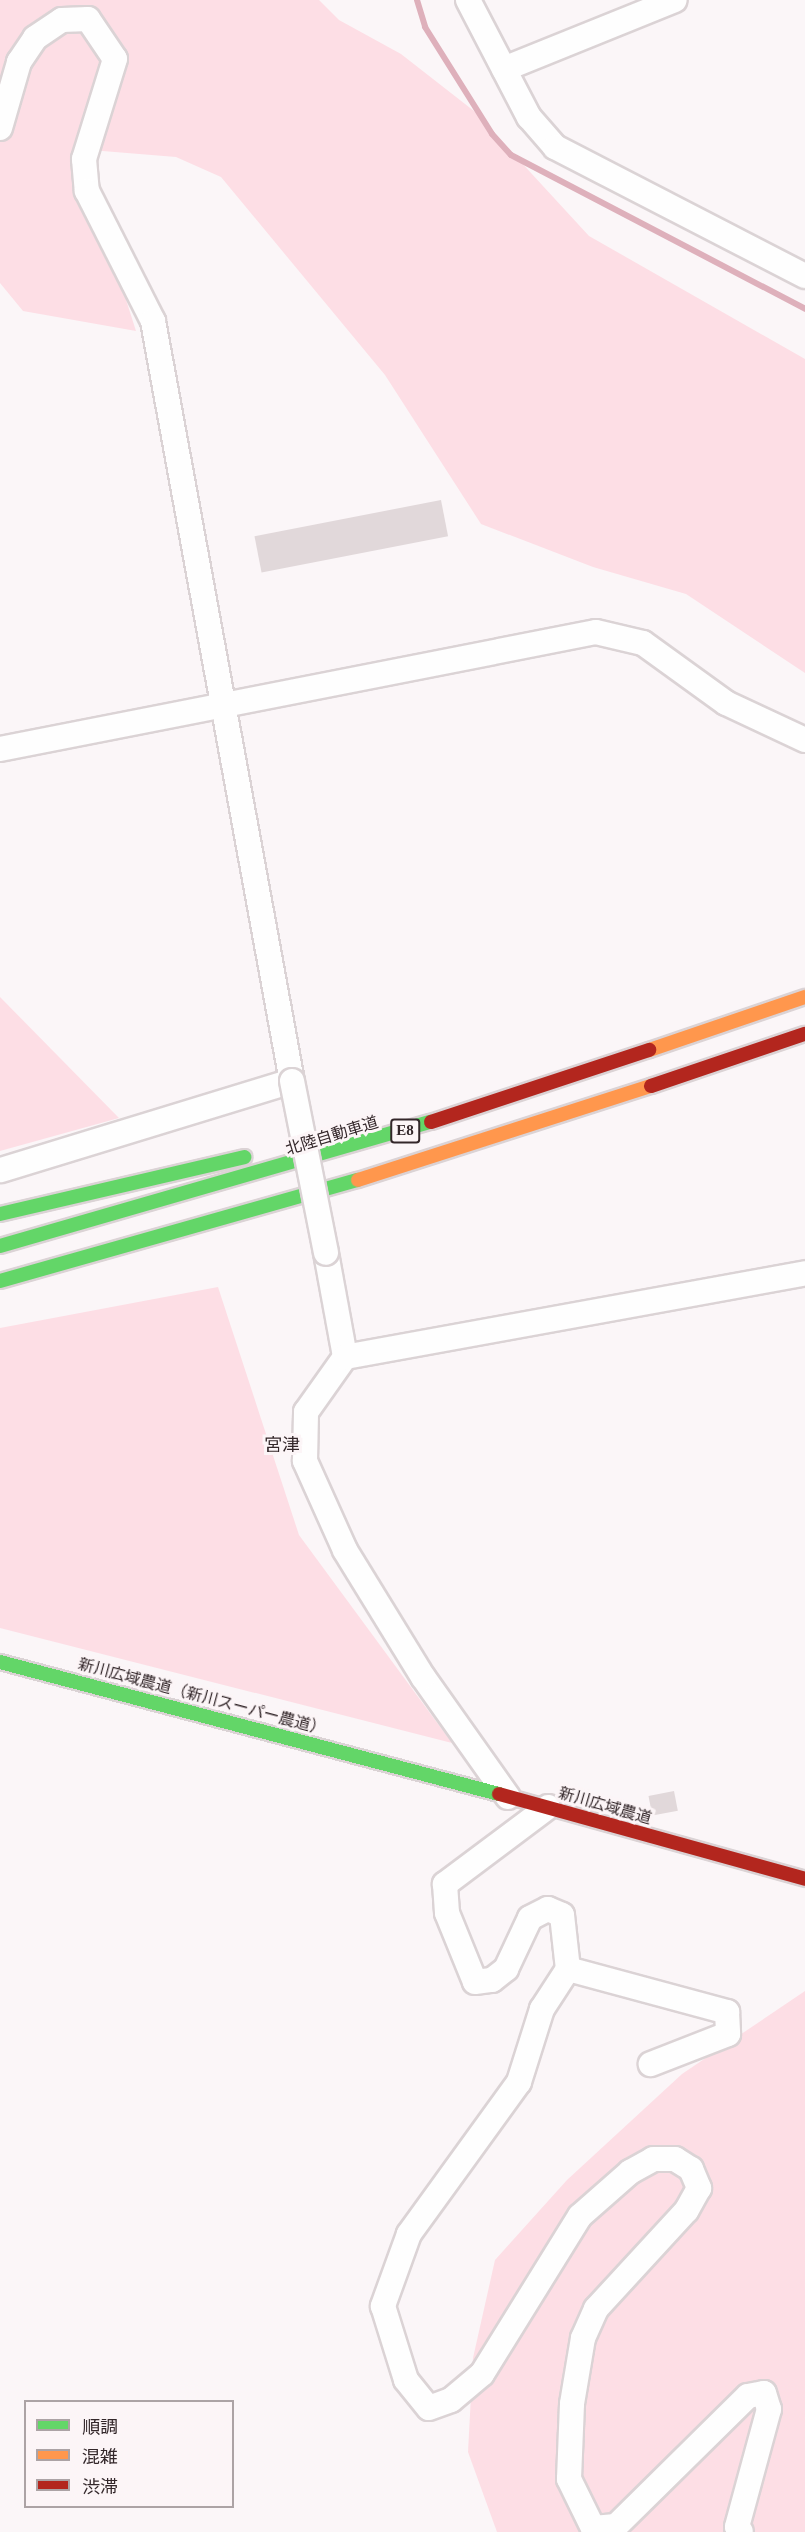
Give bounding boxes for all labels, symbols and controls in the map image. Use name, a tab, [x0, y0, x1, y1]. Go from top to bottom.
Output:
street label: 北陸自動車道	[283, 1113, 381, 1159]
road number: E8	[390, 1119, 420, 1143]
district label: 宮津	[264, 1434, 300, 1456]
street label: 新川広域農道（新川スーパー農道）	[76, 1655, 328, 1739]
street label: 新川広域農道	[556, 1784, 654, 1828]
legend	[24, 2400, 234, 2508]
text: 順調	[82, 2417, 118, 2437]
text: 混雑	[82, 2447, 118, 2467]
text: 渋滞	[82, 2477, 118, 2497]

